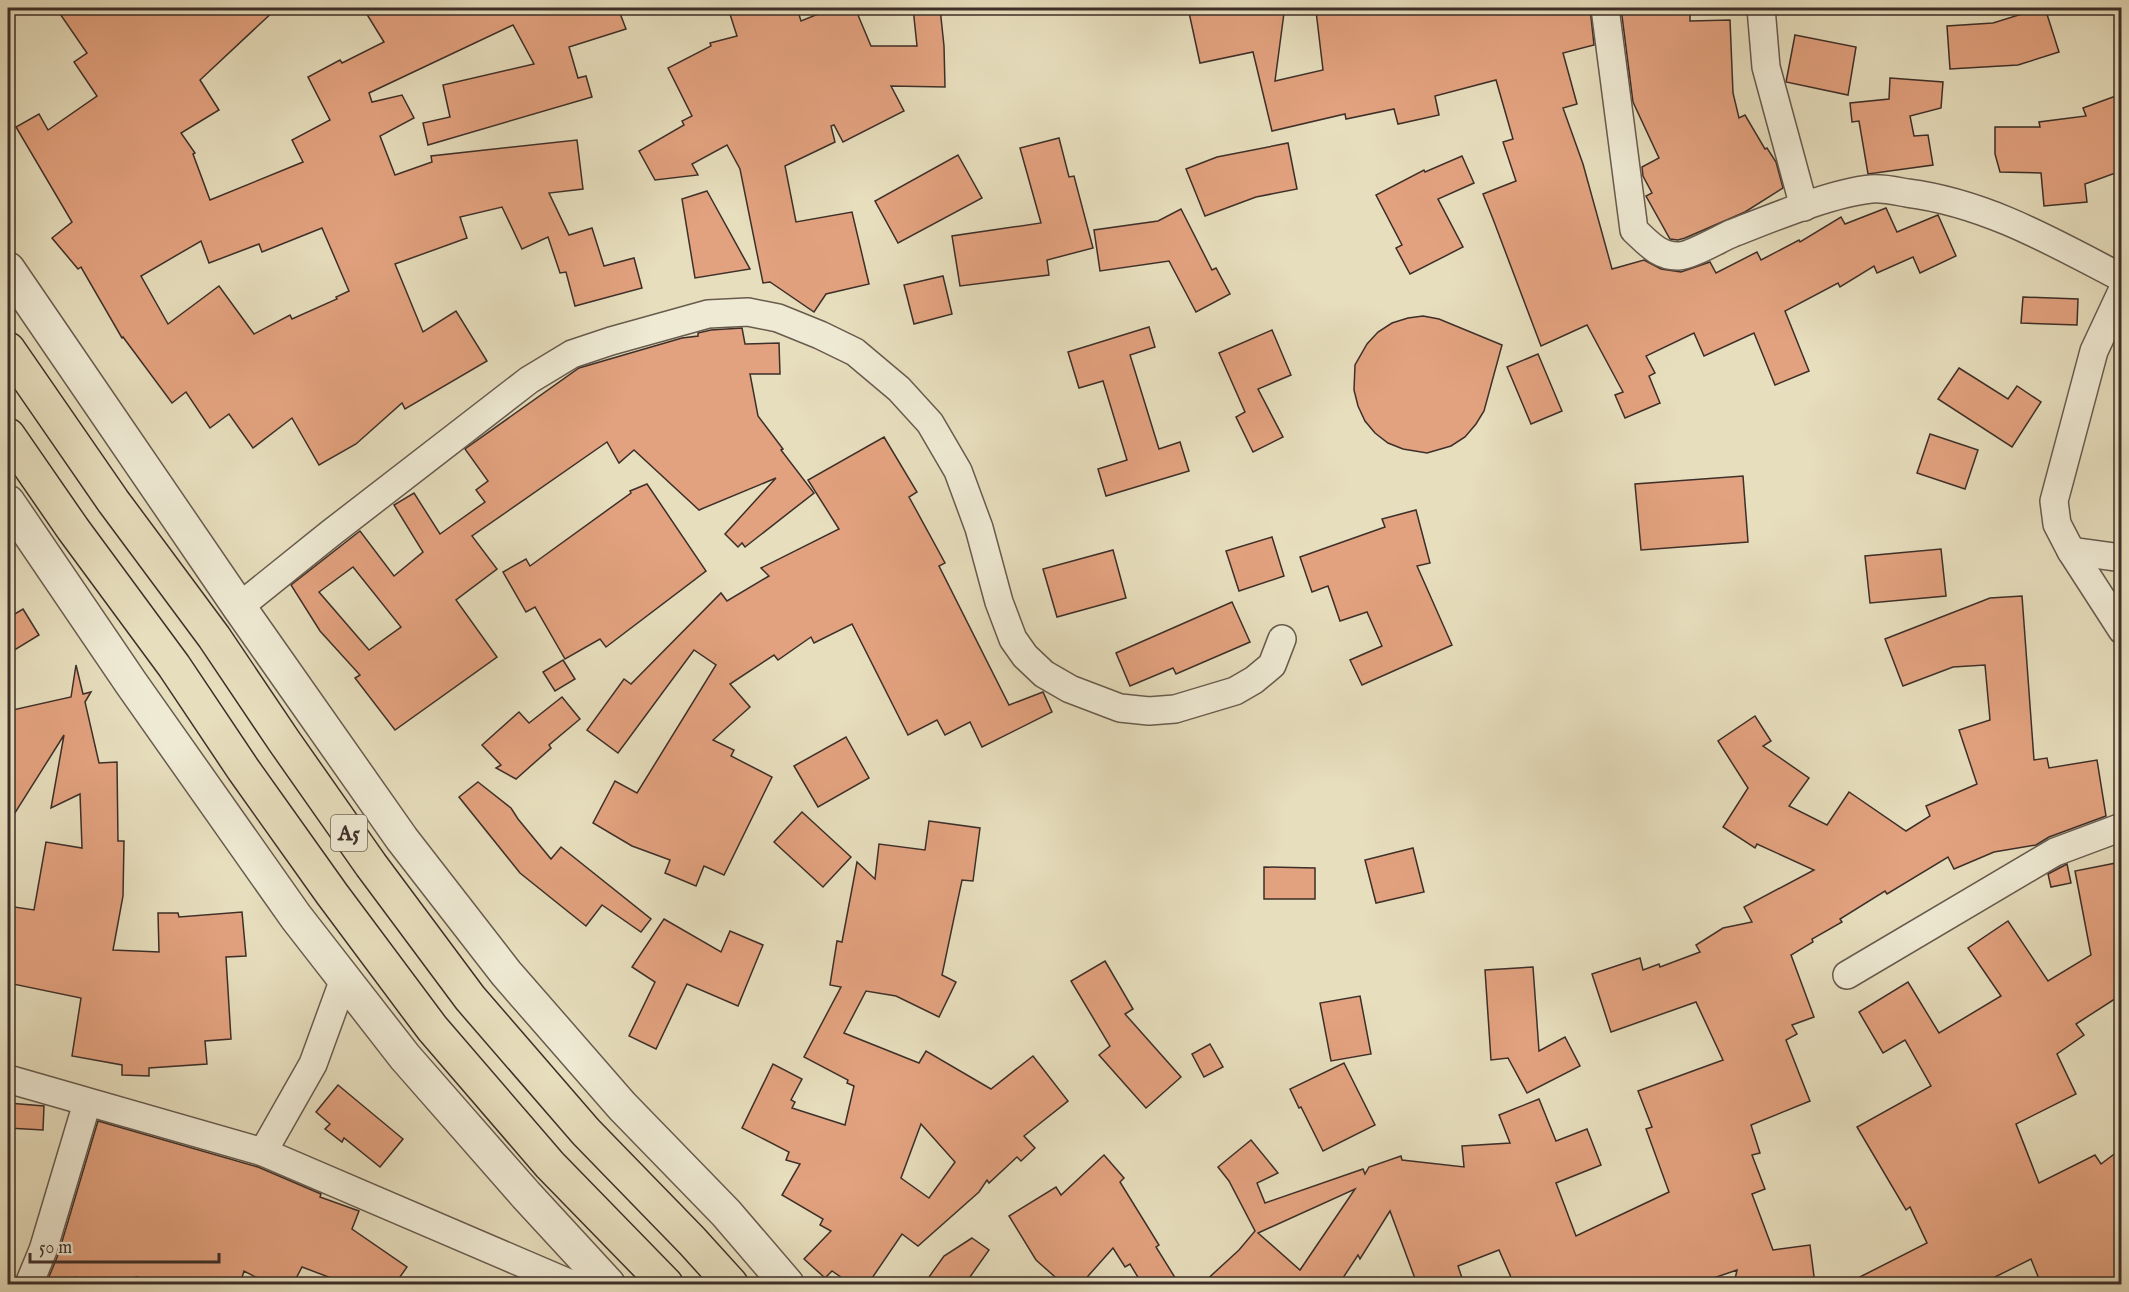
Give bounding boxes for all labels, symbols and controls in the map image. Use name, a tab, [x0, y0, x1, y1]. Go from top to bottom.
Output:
road number: A5	[331, 815, 367, 851]
scale bar	[30, 1226, 219, 1264]
text: 50 m	[39, 1237, 72, 1260]

